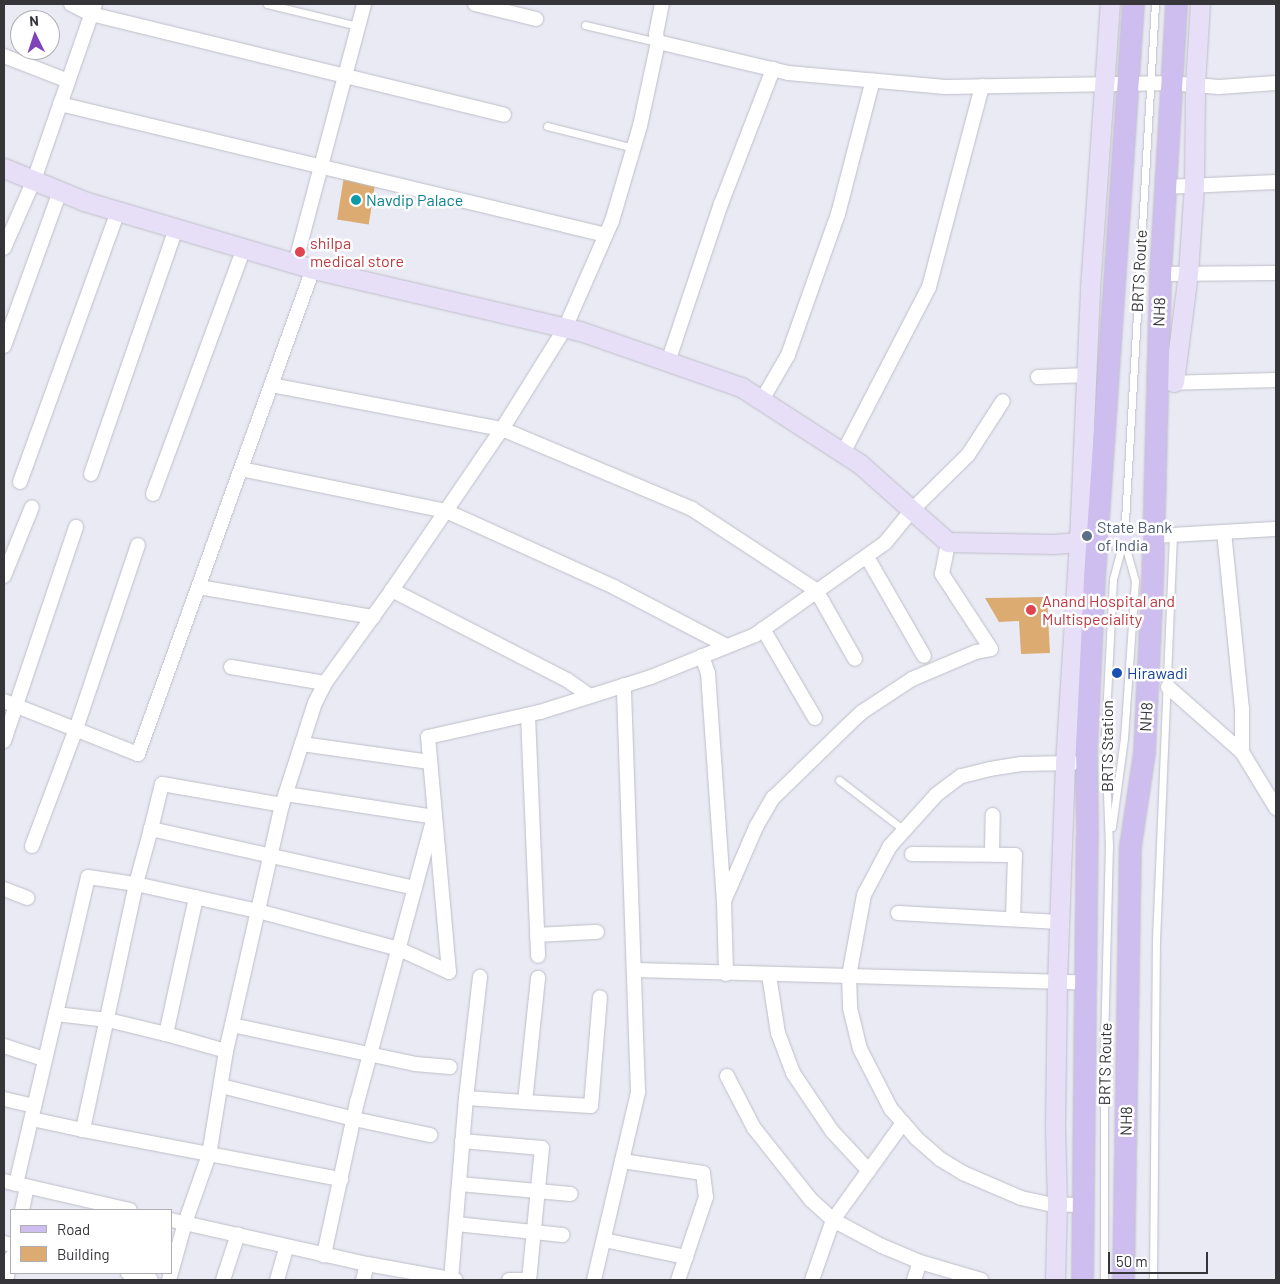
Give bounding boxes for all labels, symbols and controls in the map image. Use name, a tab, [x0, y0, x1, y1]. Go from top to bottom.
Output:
north arrow	[10, 10, 60, 60]
text: N	[29, 12, 39, 29]
place label: Navdip Palace	[366, 190, 463, 210]
marker: Navdip Palace	[350, 194, 362, 206]
street label: BRTS Route	[1127, 229, 1151, 313]
place label: shilpa medical store	[310, 233, 404, 271]
marker: shilpa medical store	[294, 246, 306, 258]
street label: NH8	[1149, 297, 1169, 327]
place label: State Bank of India	[1097, 517, 1172, 555]
marker: State Bank of India	[1081, 530, 1093, 542]
place label: Anand Hospital and Multispeciality	[1042, 591, 1175, 629]
marker: Anand Hospital and Multispeciality	[1024, 603, 1038, 617]
place label: Hirawadi	[1127, 663, 1188, 683]
marker: Hirawadi	[1111, 667, 1123, 679]
street label: BRTS Station	[1097, 700, 1117, 792]
street label: NH8	[1136, 702, 1156, 732]
street label: BRTS Route	[1095, 1023, 1115, 1105]
street label: NH8	[1116, 1106, 1136, 1136]
legend	[10, 1209, 172, 1274]
text: Road	[57, 1220, 90, 1238]
scale bar	[1110, 1242, 1210, 1274]
text: Building	[57, 1245, 110, 1263]
text: 50 m	[1116, 1252, 1148, 1270]

